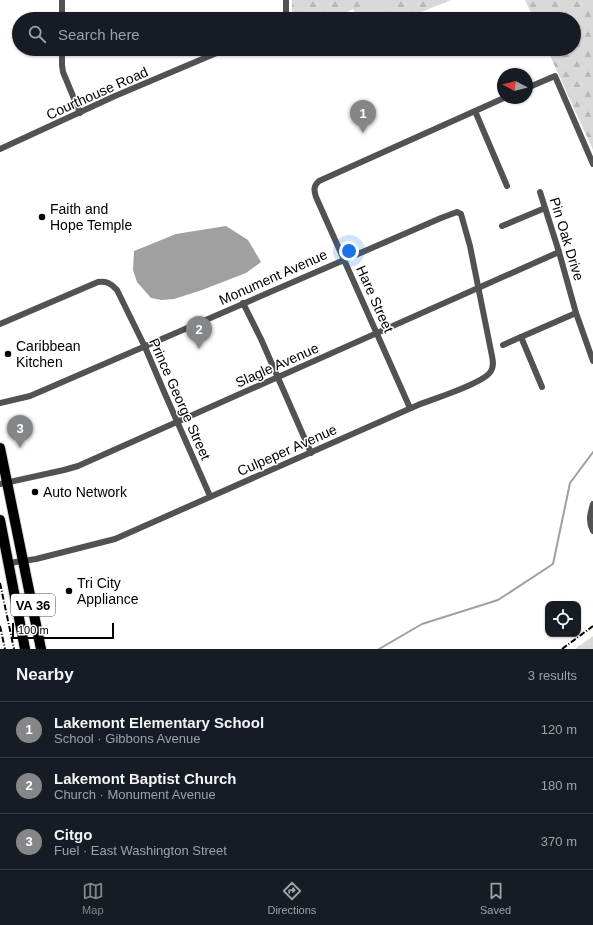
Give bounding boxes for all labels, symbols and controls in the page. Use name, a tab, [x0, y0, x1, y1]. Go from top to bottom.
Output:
search box	[12, 12, 581, 56]
icon: search	[26, 23, 48, 45]
text: Search here	[58, 26, 140, 43]
street label: Courthouse Road	[44, 63, 150, 123]
north arrow	[497, 68, 533, 104]
pin: 1	[350, 100, 376, 133]
street label: Pin Oak Drive	[547, 195, 587, 283]
place label: Faith and Hope Temple	[50, 201, 132, 233]
marker: Faith and Hope Temple	[37, 212, 47, 222]
your location	[339, 241, 359, 261]
street label: Monument Avenue	[217, 246, 330, 308]
street label: Hare Street	[353, 263, 397, 335]
pin: 2	[186, 316, 212, 349]
street label: Prince George Street	[146, 336, 214, 462]
place label: Caribbean Kitchen	[16, 338, 81, 370]
street label: Slagle Avenue	[233, 339, 321, 390]
marker: Caribbean Kitchen	[3, 349, 13, 359]
pin: 3	[7, 415, 33, 448]
street label: Culpeper Avenue	[235, 421, 339, 479]
place label: Auto Network	[43, 484, 128, 500]
marker: Auto Network	[30, 487, 40, 497]
place label: Tri City Appliance	[77, 575, 139, 607]
marker: Tri City Appliance	[64, 586, 74, 596]
road number: VA 36	[11, 594, 55, 616]
map controls	[545, 601, 581, 637]
button: locate	[545, 601, 581, 637]
scale bar	[12, 621, 114, 640]
text: 100 m	[18, 624, 49, 636]
text: Nearby	[16, 665, 74, 684]
text: 3 results	[528, 668, 577, 683]
text: Lakemont Elementary School	[54, 714, 264, 731]
text: 1	[25, 722, 33, 737]
text: 120 m	[541, 722, 577, 737]
text: School · Gibbons Avenue	[54, 731, 200, 746]
text: Lakemont Baptist Church	[54, 770, 237, 787]
text: 2	[25, 778, 33, 793]
text: 180 m	[541, 778, 577, 793]
text: Church · Monument Avenue	[54, 787, 216, 802]
text: Citgo	[54, 826, 92, 843]
text: 3	[25, 834, 33, 849]
text: 370 m	[541, 834, 577, 849]
text: Fuel · East Washington Street	[54, 843, 227, 858]
tab: Map	[82, 880, 104, 916]
tab: Directions	[267, 880, 316, 916]
tab: Saved	[480, 880, 511, 916]

